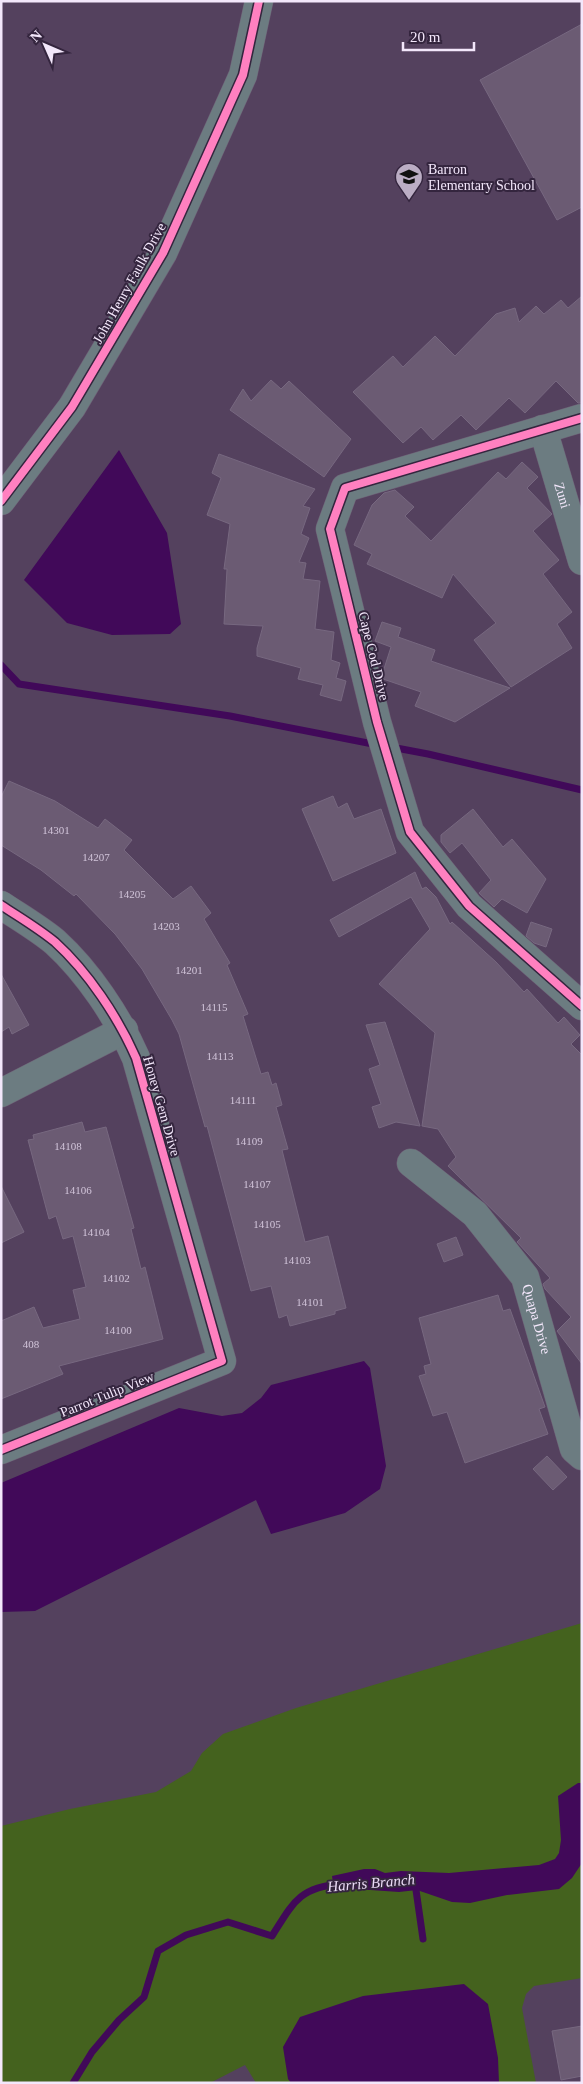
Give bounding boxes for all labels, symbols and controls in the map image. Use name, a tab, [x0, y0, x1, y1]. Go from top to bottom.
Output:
north arrow	[20, 20, 70, 70]
scale bar	[403, 20, 474, 52]
text: N	[27, 27, 45, 45]
text: 20 m	[410, 29, 441, 45]
school or university icon: Barron Elementary School	[394, 162, 424, 201]
place label: Barron Elementary School	[428, 162, 535, 193]
street label: John Henry Faulk Drive	[90, 220, 169, 346]
street label: Zuni	[551, 481, 573, 510]
street label: Cape Cod Drive	[355, 610, 392, 702]
house number: 14301	[42, 824, 70, 836]
house number: 14207	[82, 851, 110, 863]
house number: 14205	[118, 888, 146, 900]
house number: 14203	[152, 920, 180, 932]
house number: 14201	[175, 964, 203, 976]
house number: 14115	[200, 1001, 228, 1013]
house number: 14113	[206, 1050, 234, 1062]
street label: Honey Gem Drive	[140, 1054, 183, 1158]
house number: 14111	[230, 1094, 256, 1106]
house number: 14109	[235, 1135, 263, 1147]
house number: 14108	[54, 1140, 82, 1152]
house number: 14107	[243, 1178, 271, 1190]
house number: 14106	[64, 1184, 92, 1196]
house number: 14105	[253, 1218, 281, 1230]
house number: 14104	[82, 1226, 110, 1238]
house number: 14103	[283, 1254, 311, 1266]
house number: 14102	[102, 1272, 130, 1284]
street label: Quapa Drive	[519, 1283, 554, 1356]
house number: 14101	[296, 1296, 324, 1308]
house number: 14100	[104, 1324, 132, 1336]
house number: 408	[23, 1338, 40, 1350]
street label: Parrot Tulip View	[58, 1368, 157, 1420]
water label: Harris Branch	[326, 1871, 415, 1895]

